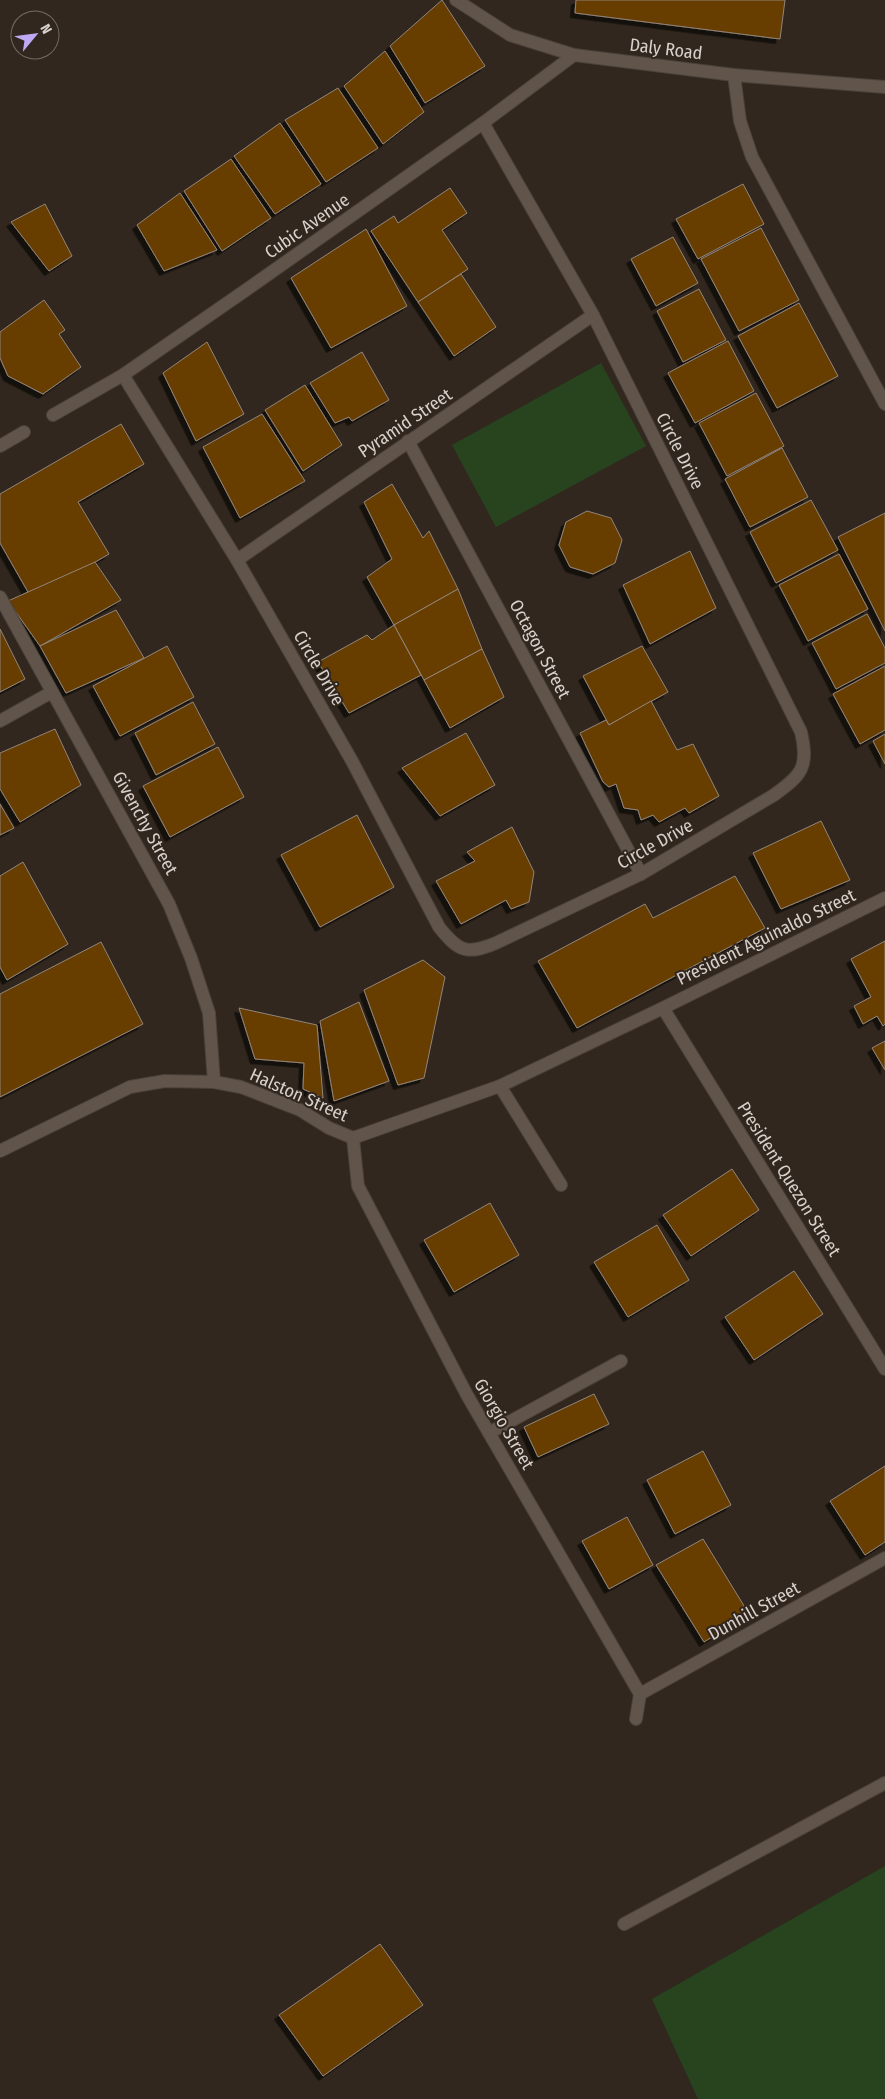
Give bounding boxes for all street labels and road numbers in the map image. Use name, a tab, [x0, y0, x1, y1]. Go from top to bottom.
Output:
street label: Daly Road	[628, 34, 704, 64]
street label: Cubic Avenue	[260, 189, 354, 263]
street label: Pyramid Street	[354, 383, 456, 462]
street label: Circle Drive	[651, 409, 709, 493]
street label: Octagon Street	[505, 596, 575, 702]
street label: Circle Drive	[289, 627, 349, 710]
street label: Givenchy Street	[108, 767, 182, 879]
street label: Circle Drive	[613, 814, 697, 874]
street label: President Aguinaldo Street	[673, 884, 859, 990]
street label: Halston Street	[247, 1064, 352, 1126]
street label: President Quezon Street	[733, 1098, 846, 1260]
street label: Giorgio Street	[469, 1375, 539, 1473]
street label: Dunhill Street	[704, 1577, 804, 1645]

